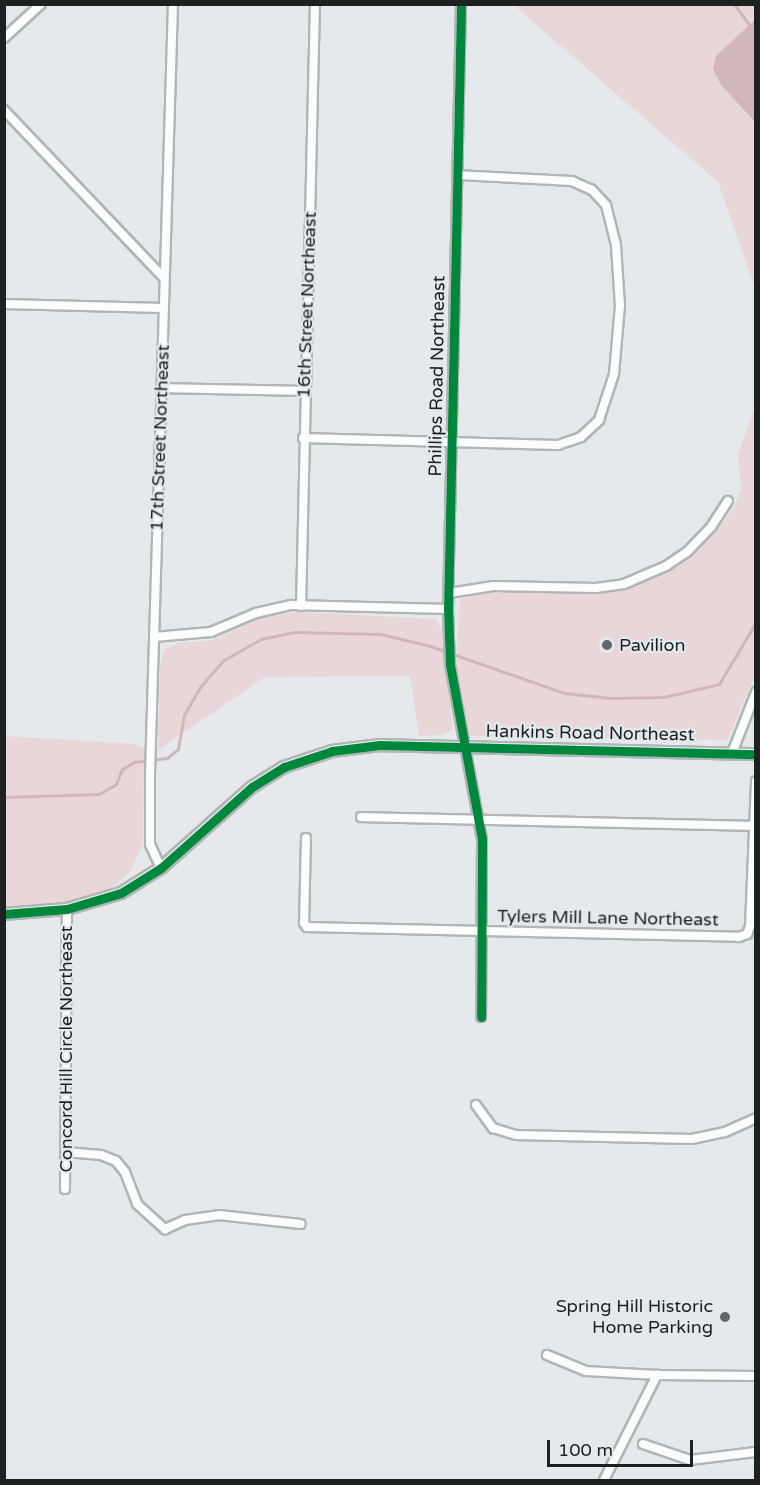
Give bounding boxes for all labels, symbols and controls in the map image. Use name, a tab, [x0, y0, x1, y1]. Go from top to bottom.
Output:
street label: 16th Street Northeast	[293, 211, 321, 399]
street label: Phillips Road Northeast	[424, 275, 450, 477]
street label: 17th Street Northeast	[146, 344, 174, 532]
place label: Pavilion	[619, 634, 685, 656]
marker: Pavilion	[600, 638, 614, 652]
street label: Hankins Road Northeast	[485, 720, 695, 746]
street label: Tylers Mill Lane Northeast	[497, 905, 719, 931]
street label: Concord Hill Circle Northeast	[55, 926, 77, 1172]
place label: Spring Hill Historic Home Parking	[556, 1296, 713, 1338]
marker: Spring Hill Historic Home Parking	[718, 1310, 732, 1324]
scale bar	[550, 1428, 696, 1466]
text: 100 m	[558, 1439, 613, 1461]

